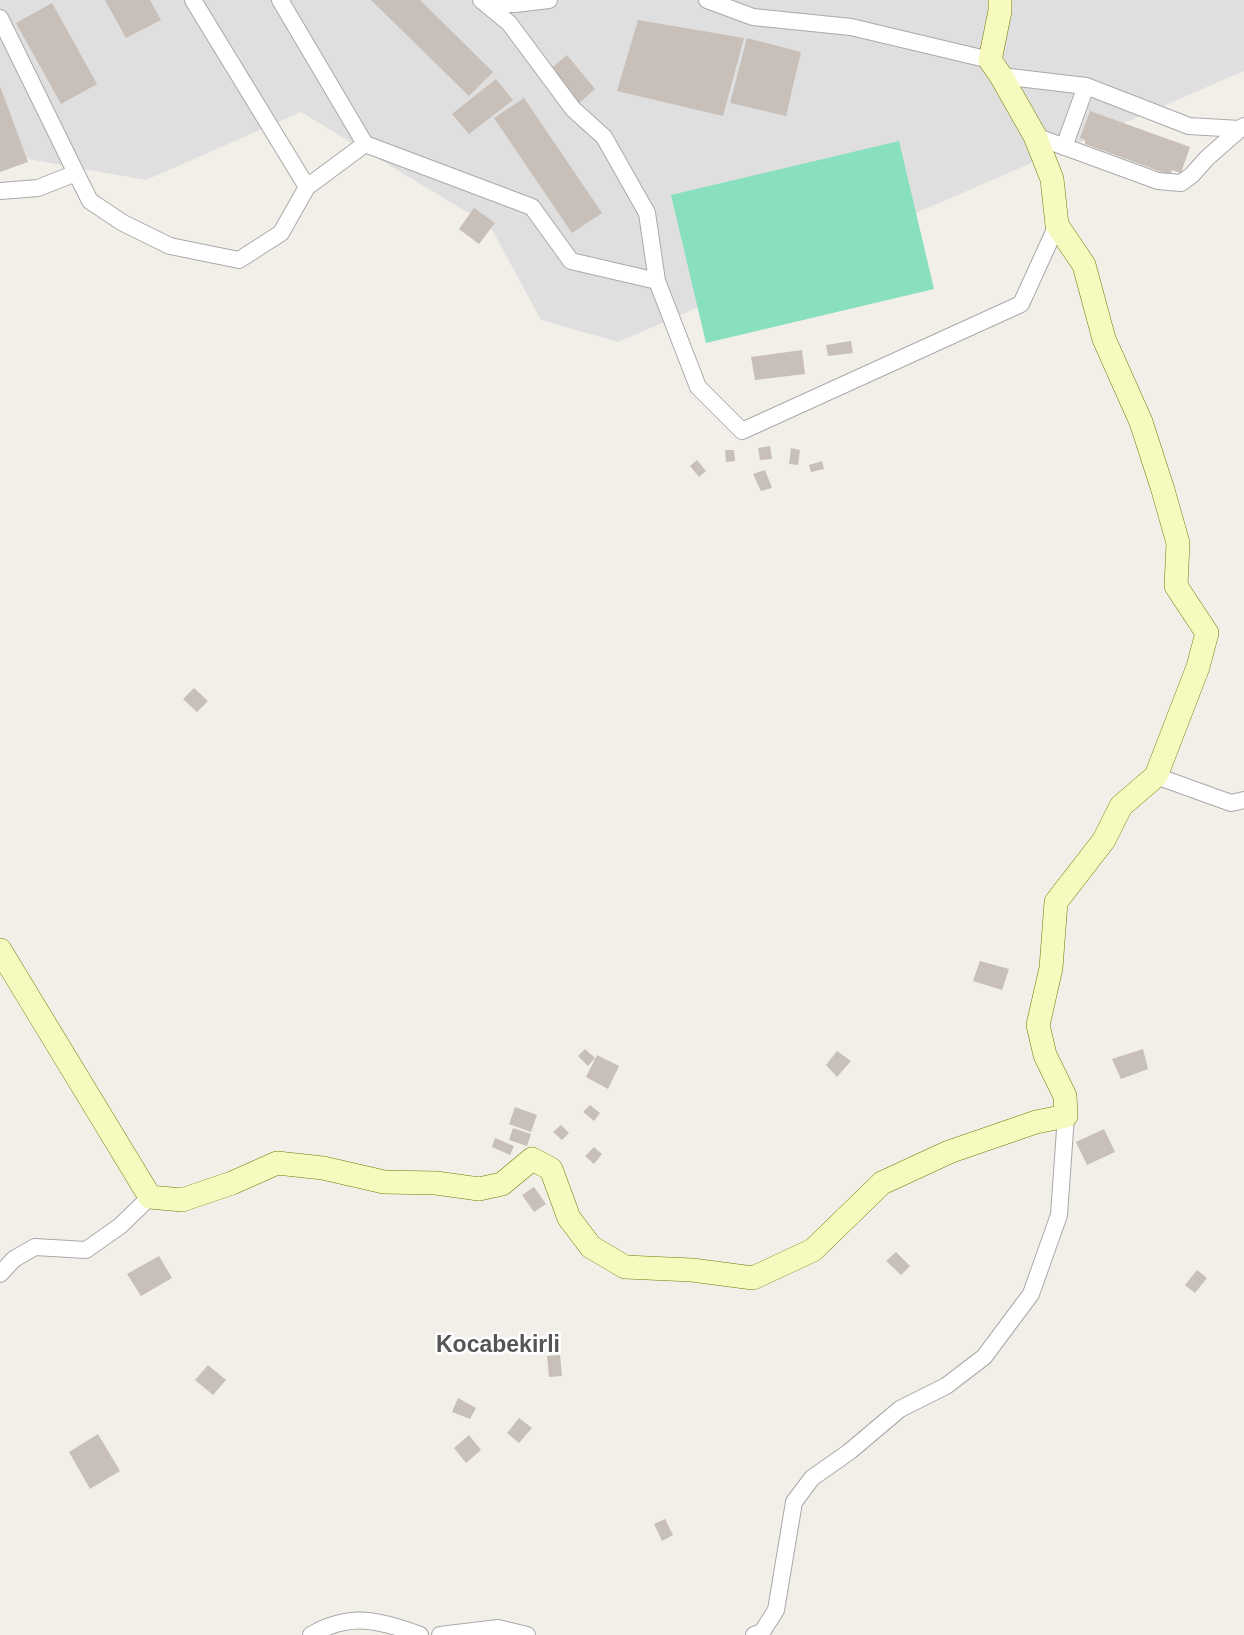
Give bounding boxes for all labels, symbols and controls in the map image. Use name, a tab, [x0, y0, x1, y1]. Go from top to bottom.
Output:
district label: Kocabekirli	[436, 1332, 560, 1360]

